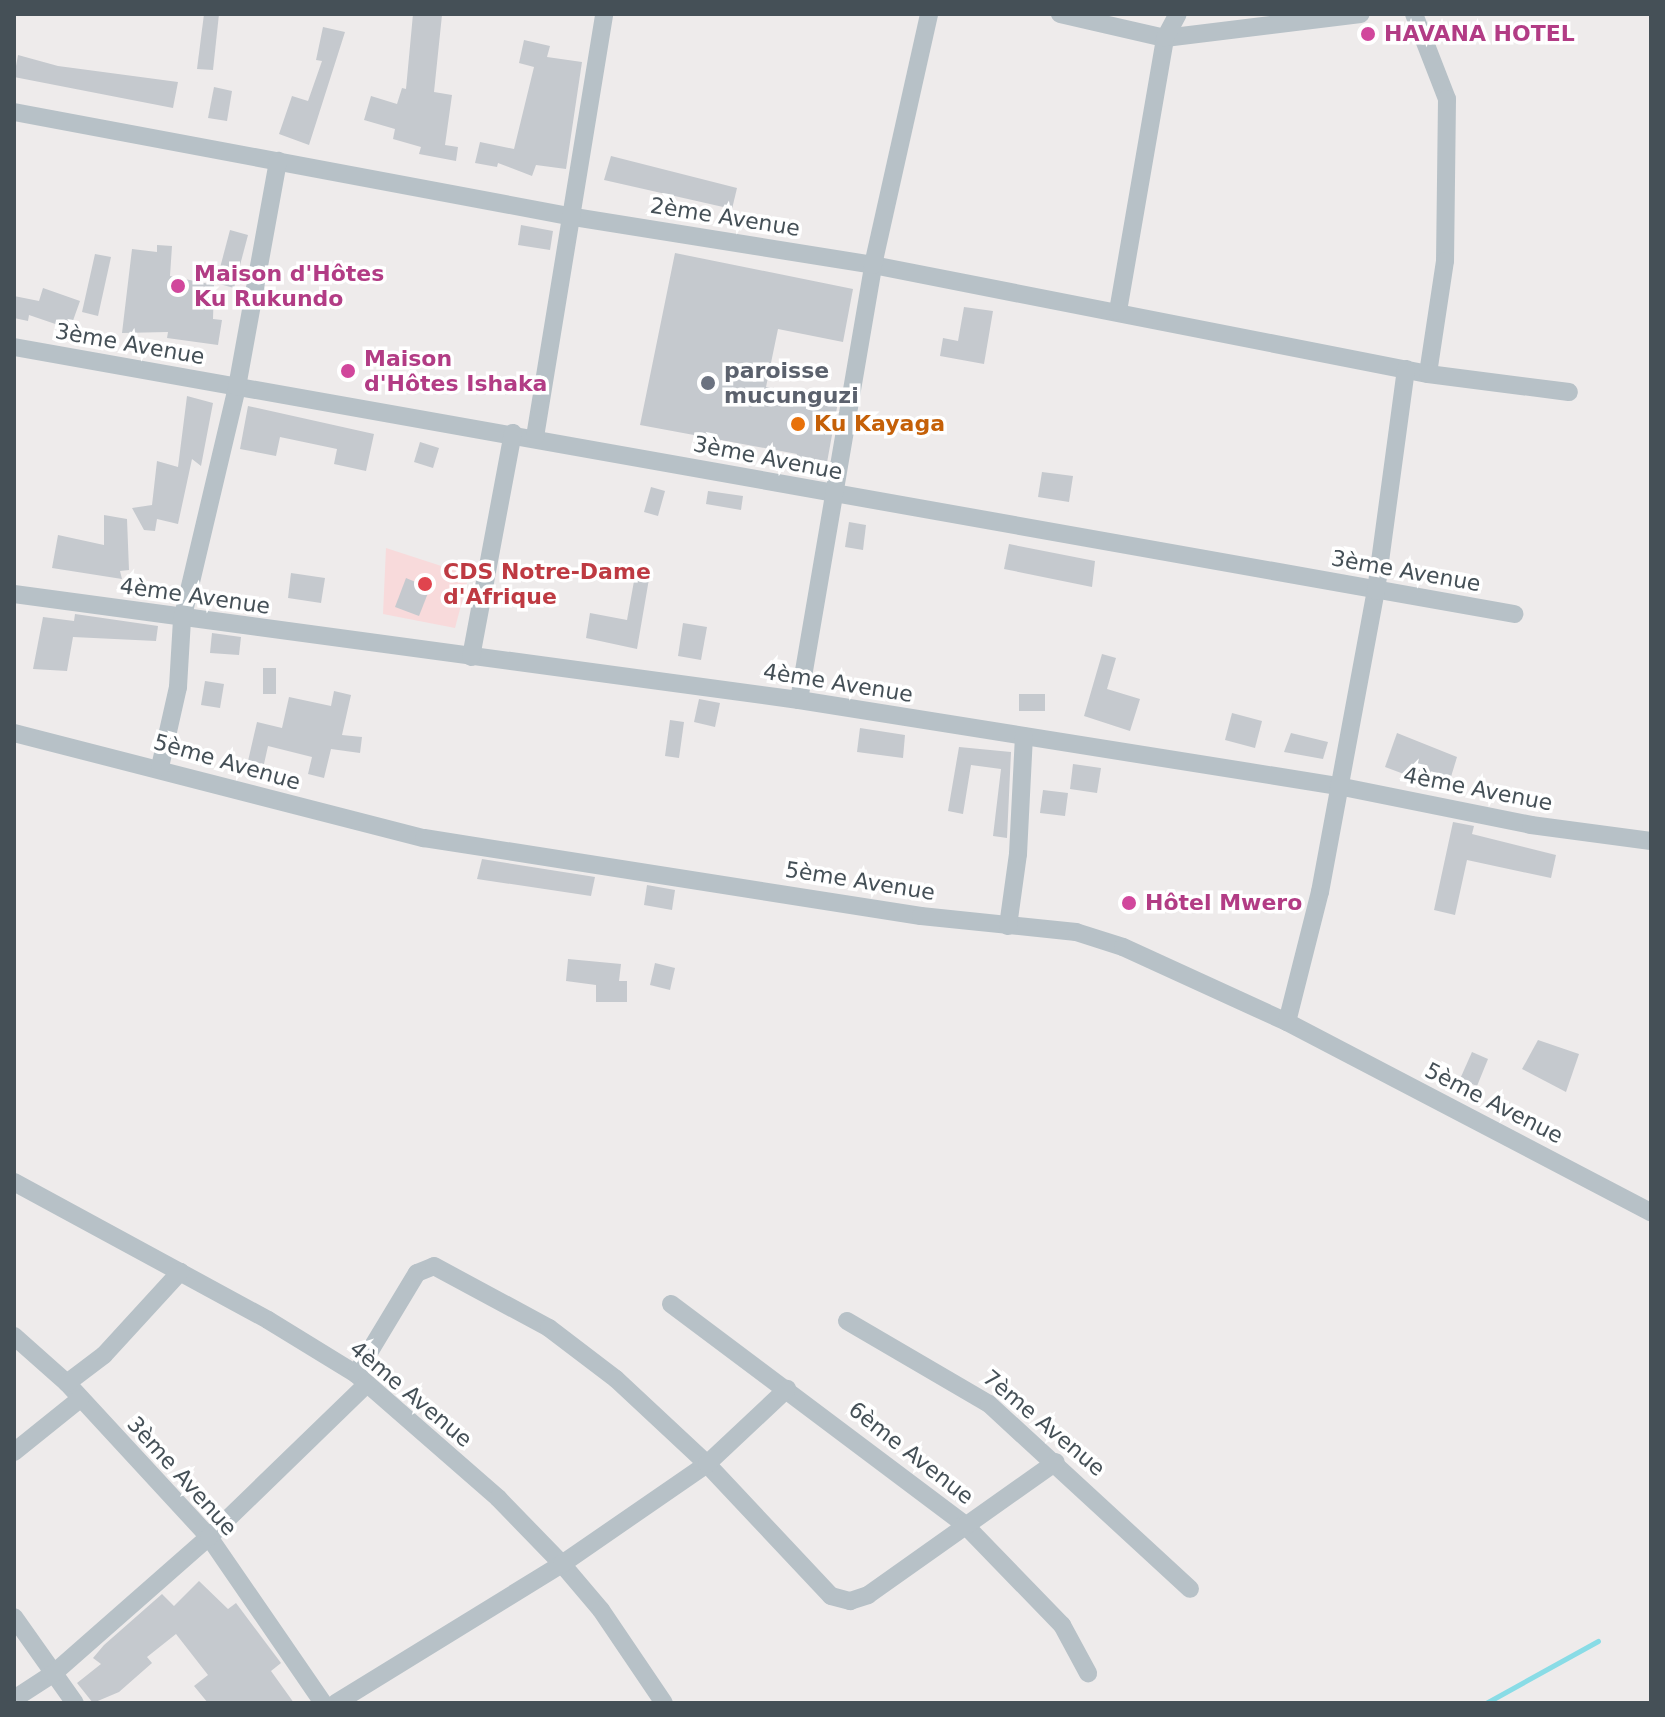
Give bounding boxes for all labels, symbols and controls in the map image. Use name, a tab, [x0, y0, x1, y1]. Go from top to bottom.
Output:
place label: HAVANA HOTEL	[1384, 21, 1575, 47]
marker: HAVANA HOTEL	[1359, 25, 1377, 43]
street label: 2ème Avenue	[648, 192, 802, 242]
place label: Maison d'Hôtes Ku Rukundo	[194, 260, 384, 312]
marker: Maison d'Hôtes Ku Rukundo	[169, 277, 187, 295]
street label: 3ème Avenue	[53, 318, 207, 370]
place label: Maison d'Hôtes Ishaka	[364, 345, 547, 396]
place label: paroisse mucunguzi	[724, 357, 859, 408]
marker: Maison d'Hôtes Ishaka	[339, 362, 357, 380]
marker: paroisse mucunguzi	[699, 374, 717, 392]
place label: Ku Kayaga	[814, 411, 945, 437]
marker: Ku Kayaga	[789, 415, 807, 433]
street label: 3ème Avenue	[691, 431, 845, 485]
street label: 3ème Avenue	[1329, 545, 1483, 597]
place label: CDS Notre-Dame d'Afrique	[443, 558, 651, 610]
street label: 4ème Avenue	[118, 572, 272, 620]
marker: CDS Notre-Dame d'Afrique	[414, 573, 436, 595]
street label: 4ème Avenue	[761, 658, 915, 708]
street label: 5ème Avenue	[151, 728, 303, 796]
street label: 4ème Avenue	[1401, 762, 1555, 816]
street label: 5ème Avenue	[783, 856, 937, 906]
place label: Hôtel Mwero	[1145, 890, 1302, 916]
marker: Hôtel Mwero	[1120, 894, 1138, 912]
street label: 5ème Avenue	[1421, 1057, 1567, 1149]
street label: 4ème Avenue	[345, 1335, 477, 1453]
street label: 7ème Avenue	[978, 1364, 1110, 1482]
street label: 6ème Avenue	[843, 1396, 979, 1510]
street label: 3ème Avenue	[122, 1411, 242, 1541]

